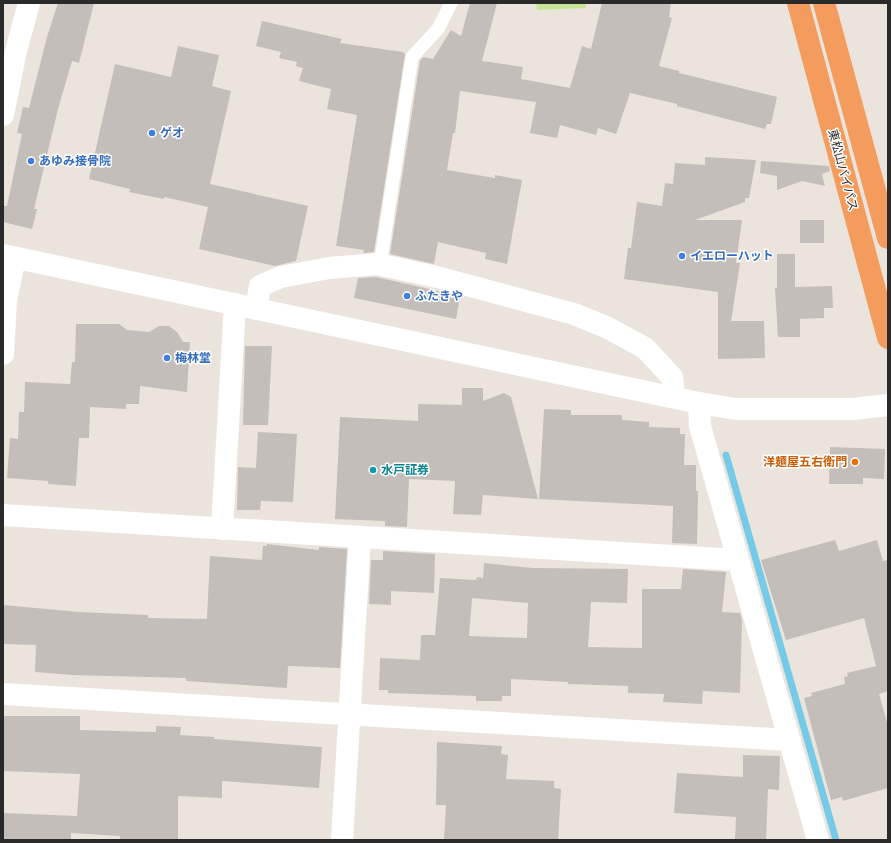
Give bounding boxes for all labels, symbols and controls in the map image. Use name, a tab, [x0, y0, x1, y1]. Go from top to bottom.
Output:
place label: ゲオ	[160, 126, 184, 140]
marker: ゲオ	[147, 128, 157, 138]
street label: 東松山バイパス	[825, 128, 861, 212]
place label: あゆみ接骨院	[39, 154, 111, 168]
marker: あゆみ接骨院	[26, 156, 36, 166]
place label: イエローハット	[690, 249, 774, 263]
marker: イエローハット	[677, 251, 687, 261]
place label: ふたきや	[415, 289, 463, 303]
marker: ふたきや	[402, 291, 412, 301]
place label: 梅林堂	[175, 351, 211, 365]
marker: 梅林堂	[162, 353, 172, 363]
place label: 洋麺屋五右衛門	[763, 455, 847, 469]
marker: 洋麺屋五右衛門	[850, 457, 860, 467]
place label: 水戸証券	[381, 463, 429, 477]
marker: 水戸証券	[368, 465, 378, 475]

